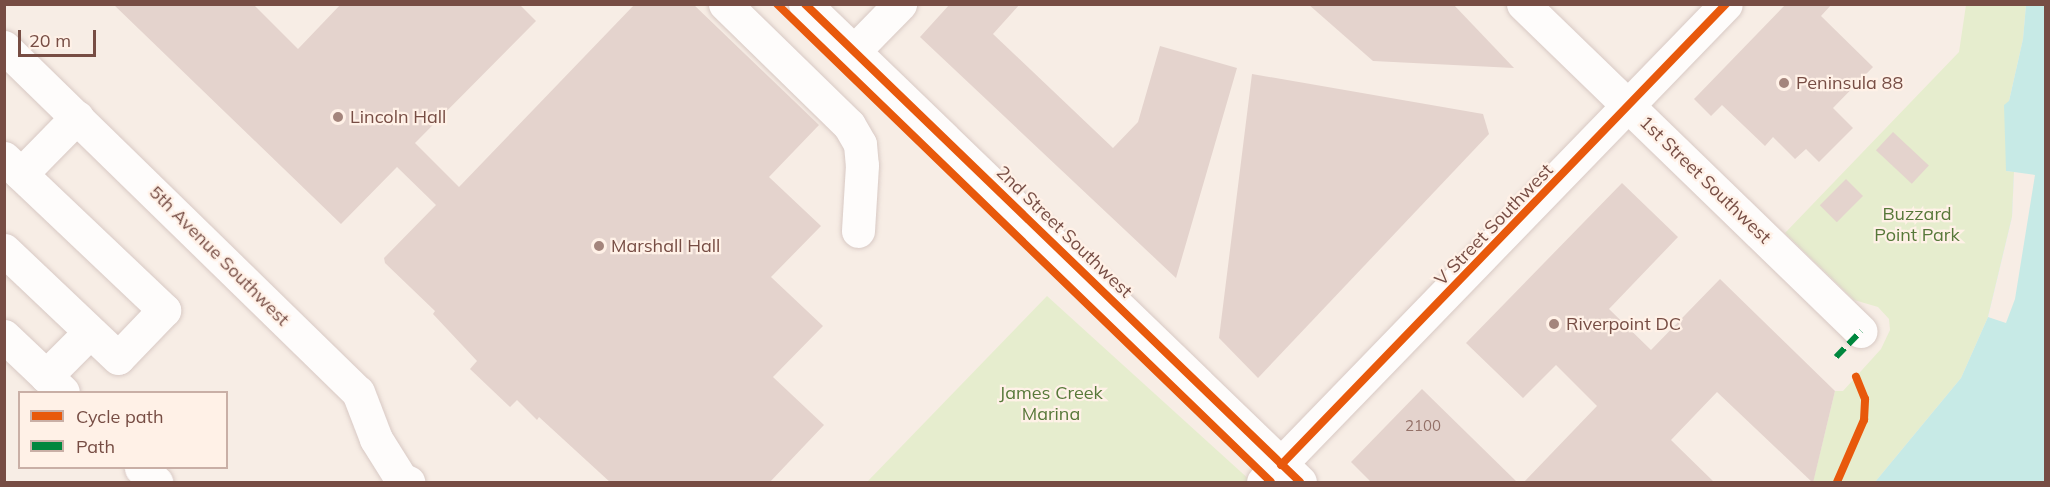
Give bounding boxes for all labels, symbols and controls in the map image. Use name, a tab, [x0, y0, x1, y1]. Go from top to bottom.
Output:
scale bar	[21, 18, 99, 56]
text: 20 m	[29, 29, 71, 52]
place label: Peninsula 88	[1796, 72, 1903, 94]
marker: Peninsula 88	[1777, 76, 1791, 90]
place label: Lincoln Hall	[350, 106, 446, 128]
marker: Lincoln Hall	[331, 110, 345, 124]
street label: 1st Street Southwest	[1635, 112, 1775, 248]
street label: V Street Southwest	[1430, 160, 1558, 290]
street label: 2nd Street Southwest	[992, 162, 1136, 302]
street label: 5th Avenue Southwest	[145, 182, 293, 330]
park label: Buzzard Point Park	[1874, 204, 1960, 246]
place label: Marshall Hall	[611, 235, 720, 257]
marker: Marshall Hall	[592, 239, 606, 253]
place label: Riverpoint DC	[1566, 313, 1681, 335]
marker: Riverpoint DC	[1547, 317, 1561, 331]
park label: James Creek Marina	[999, 383, 1103, 426]
legend	[18, 391, 228, 469]
text: Cycle path	[76, 405, 163, 428]
house number: 2100	[1405, 417, 1441, 435]
text: Path	[76, 435, 115, 458]

